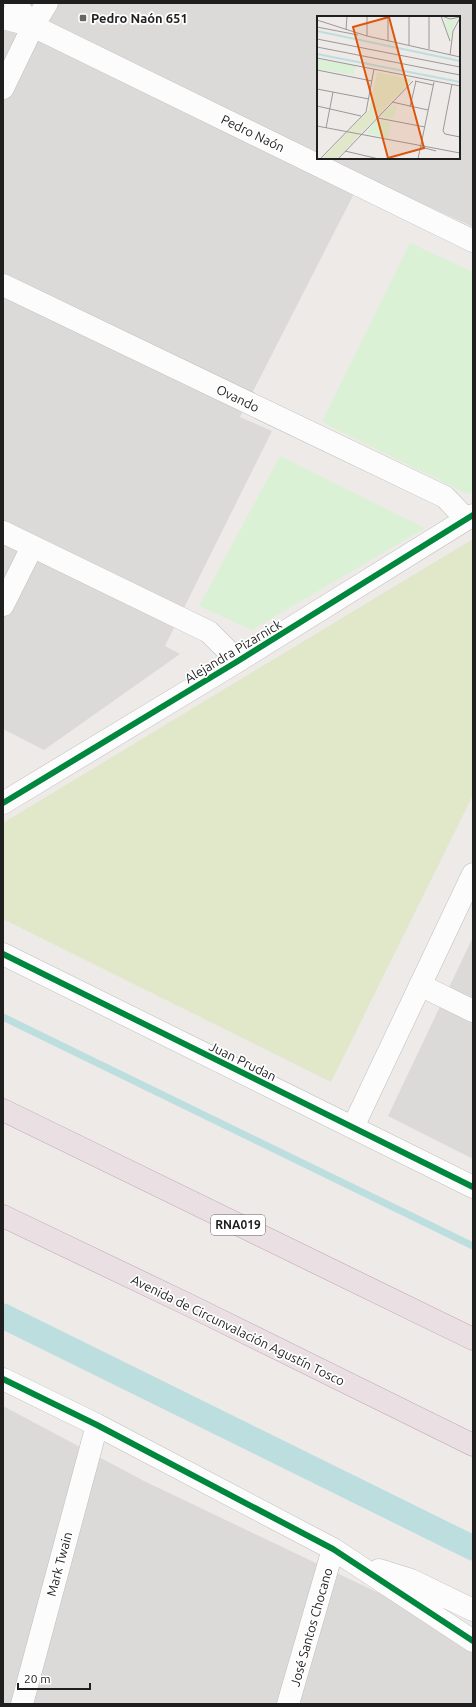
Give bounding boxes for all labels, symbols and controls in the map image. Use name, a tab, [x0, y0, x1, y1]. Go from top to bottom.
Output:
place label: Pedro Naón 651	[91, 11, 188, 25]
marker: Pedro Naón 651	[78, 13, 88, 23]
inset map	[317, 16, 460, 159]
street label: Pedro Naón	[219, 112, 287, 154]
street label: Ovando	[214, 382, 262, 414]
street label: Alejandra Pizarnick	[182, 616, 284, 685]
street label: Juan Prudan	[207, 1039, 279, 1083]
road number: RNA019	[211, 1215, 265, 1235]
street label: Avenida de Circunvalación Agustín Tosco	[129, 1272, 347, 1388]
street label: Mark Twain	[44, 1530, 74, 1598]
street label: José Santos Chocano	[287, 1566, 335, 1688]
scale bar	[18, 1665, 90, 1691]
text: 20 m	[24, 1672, 51, 1685]

